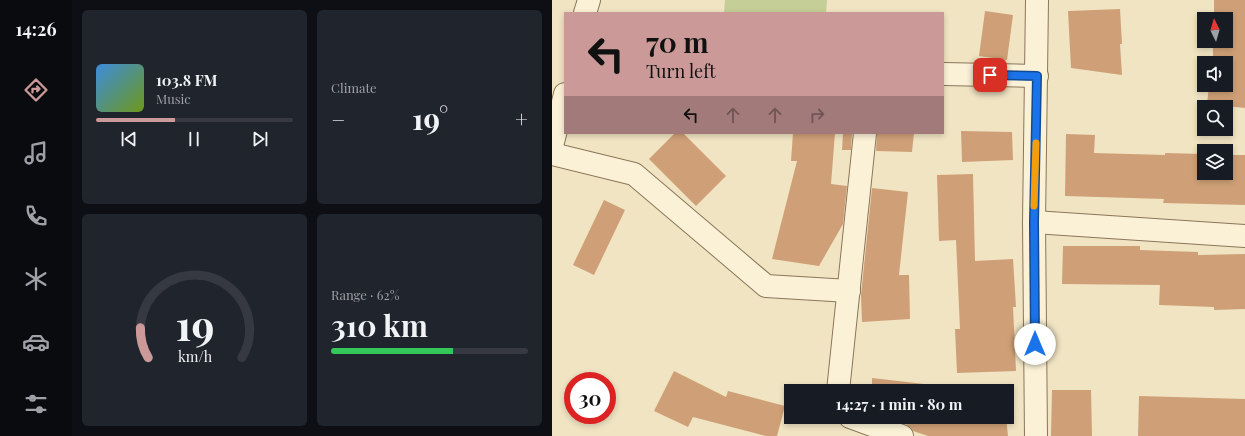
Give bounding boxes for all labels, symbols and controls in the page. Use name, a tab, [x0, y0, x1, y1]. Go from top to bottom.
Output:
north arrow	[1197, 12, 1233, 48]
map controls	[1197, 12, 1233, 180]
text: 14:26	[15, 17, 57, 41]
text: 70 m	[646, 23, 709, 60]
icon: left	[580, 28, 632, 80]
button: sound	[1197, 56, 1233, 92]
pin	[973, 58, 1007, 92]
text: Turn left	[646, 59, 716, 83]
icon: arrive	[979, 64, 1001, 86]
text: 103.8 FM	[156, 70, 218, 90]
icon: directions	[22, 76, 50, 104]
text: Climate	[331, 79, 377, 96]
text: Music	[156, 90, 191, 107]
text: 19°	[412, 98, 448, 138]
button: search	[1197, 100, 1233, 136]
text: −	[331, 104, 345, 134]
text: +	[515, 104, 528, 134]
icon: left	[680, 104, 702, 126]
icon: ahead	[722, 104, 744, 126]
icon: ahead	[764, 104, 786, 126]
icon: right	[806, 104, 828, 126]
icon: previous	[118, 128, 140, 150]
icon: pause	[183, 128, 205, 150]
icon: next	[249, 128, 271, 150]
icon: music	[22, 139, 50, 167]
button: layers	[1197, 144, 1233, 180]
icon: phone	[22, 202, 50, 230]
icon: climate	[22, 265, 50, 293]
text: Range · 62%	[331, 286, 399, 303]
text: 19	[175, 296, 214, 351]
text: 310 km	[331, 305, 428, 345]
position arrow	[1014, 323, 1056, 365]
icon: car	[22, 328, 50, 356]
text: km/h	[177, 347, 212, 366]
speed limit sign: 30	[564, 372, 616, 424]
icon: filters	[22, 390, 50, 418]
text: 14:27 · 1 min · 80 m	[836, 394, 962, 414]

